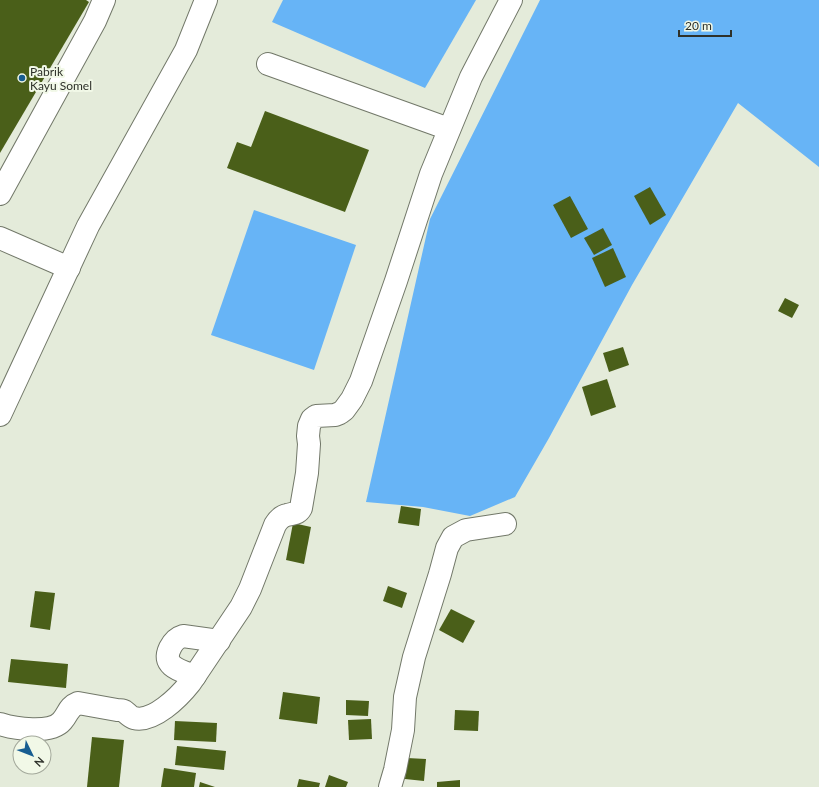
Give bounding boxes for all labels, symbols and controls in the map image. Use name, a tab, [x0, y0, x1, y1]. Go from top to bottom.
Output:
scale bar	[679, 12, 731, 38]
text: 20 m	[685, 18, 712, 33]
place label: Pabrik Kayu Somel	[30, 64, 92, 93]
marker: Pabrik Kayu Somel	[17, 73, 27, 83]
north arrow	[12, 735, 52, 775]
text: N	[32, 755, 47, 770]

